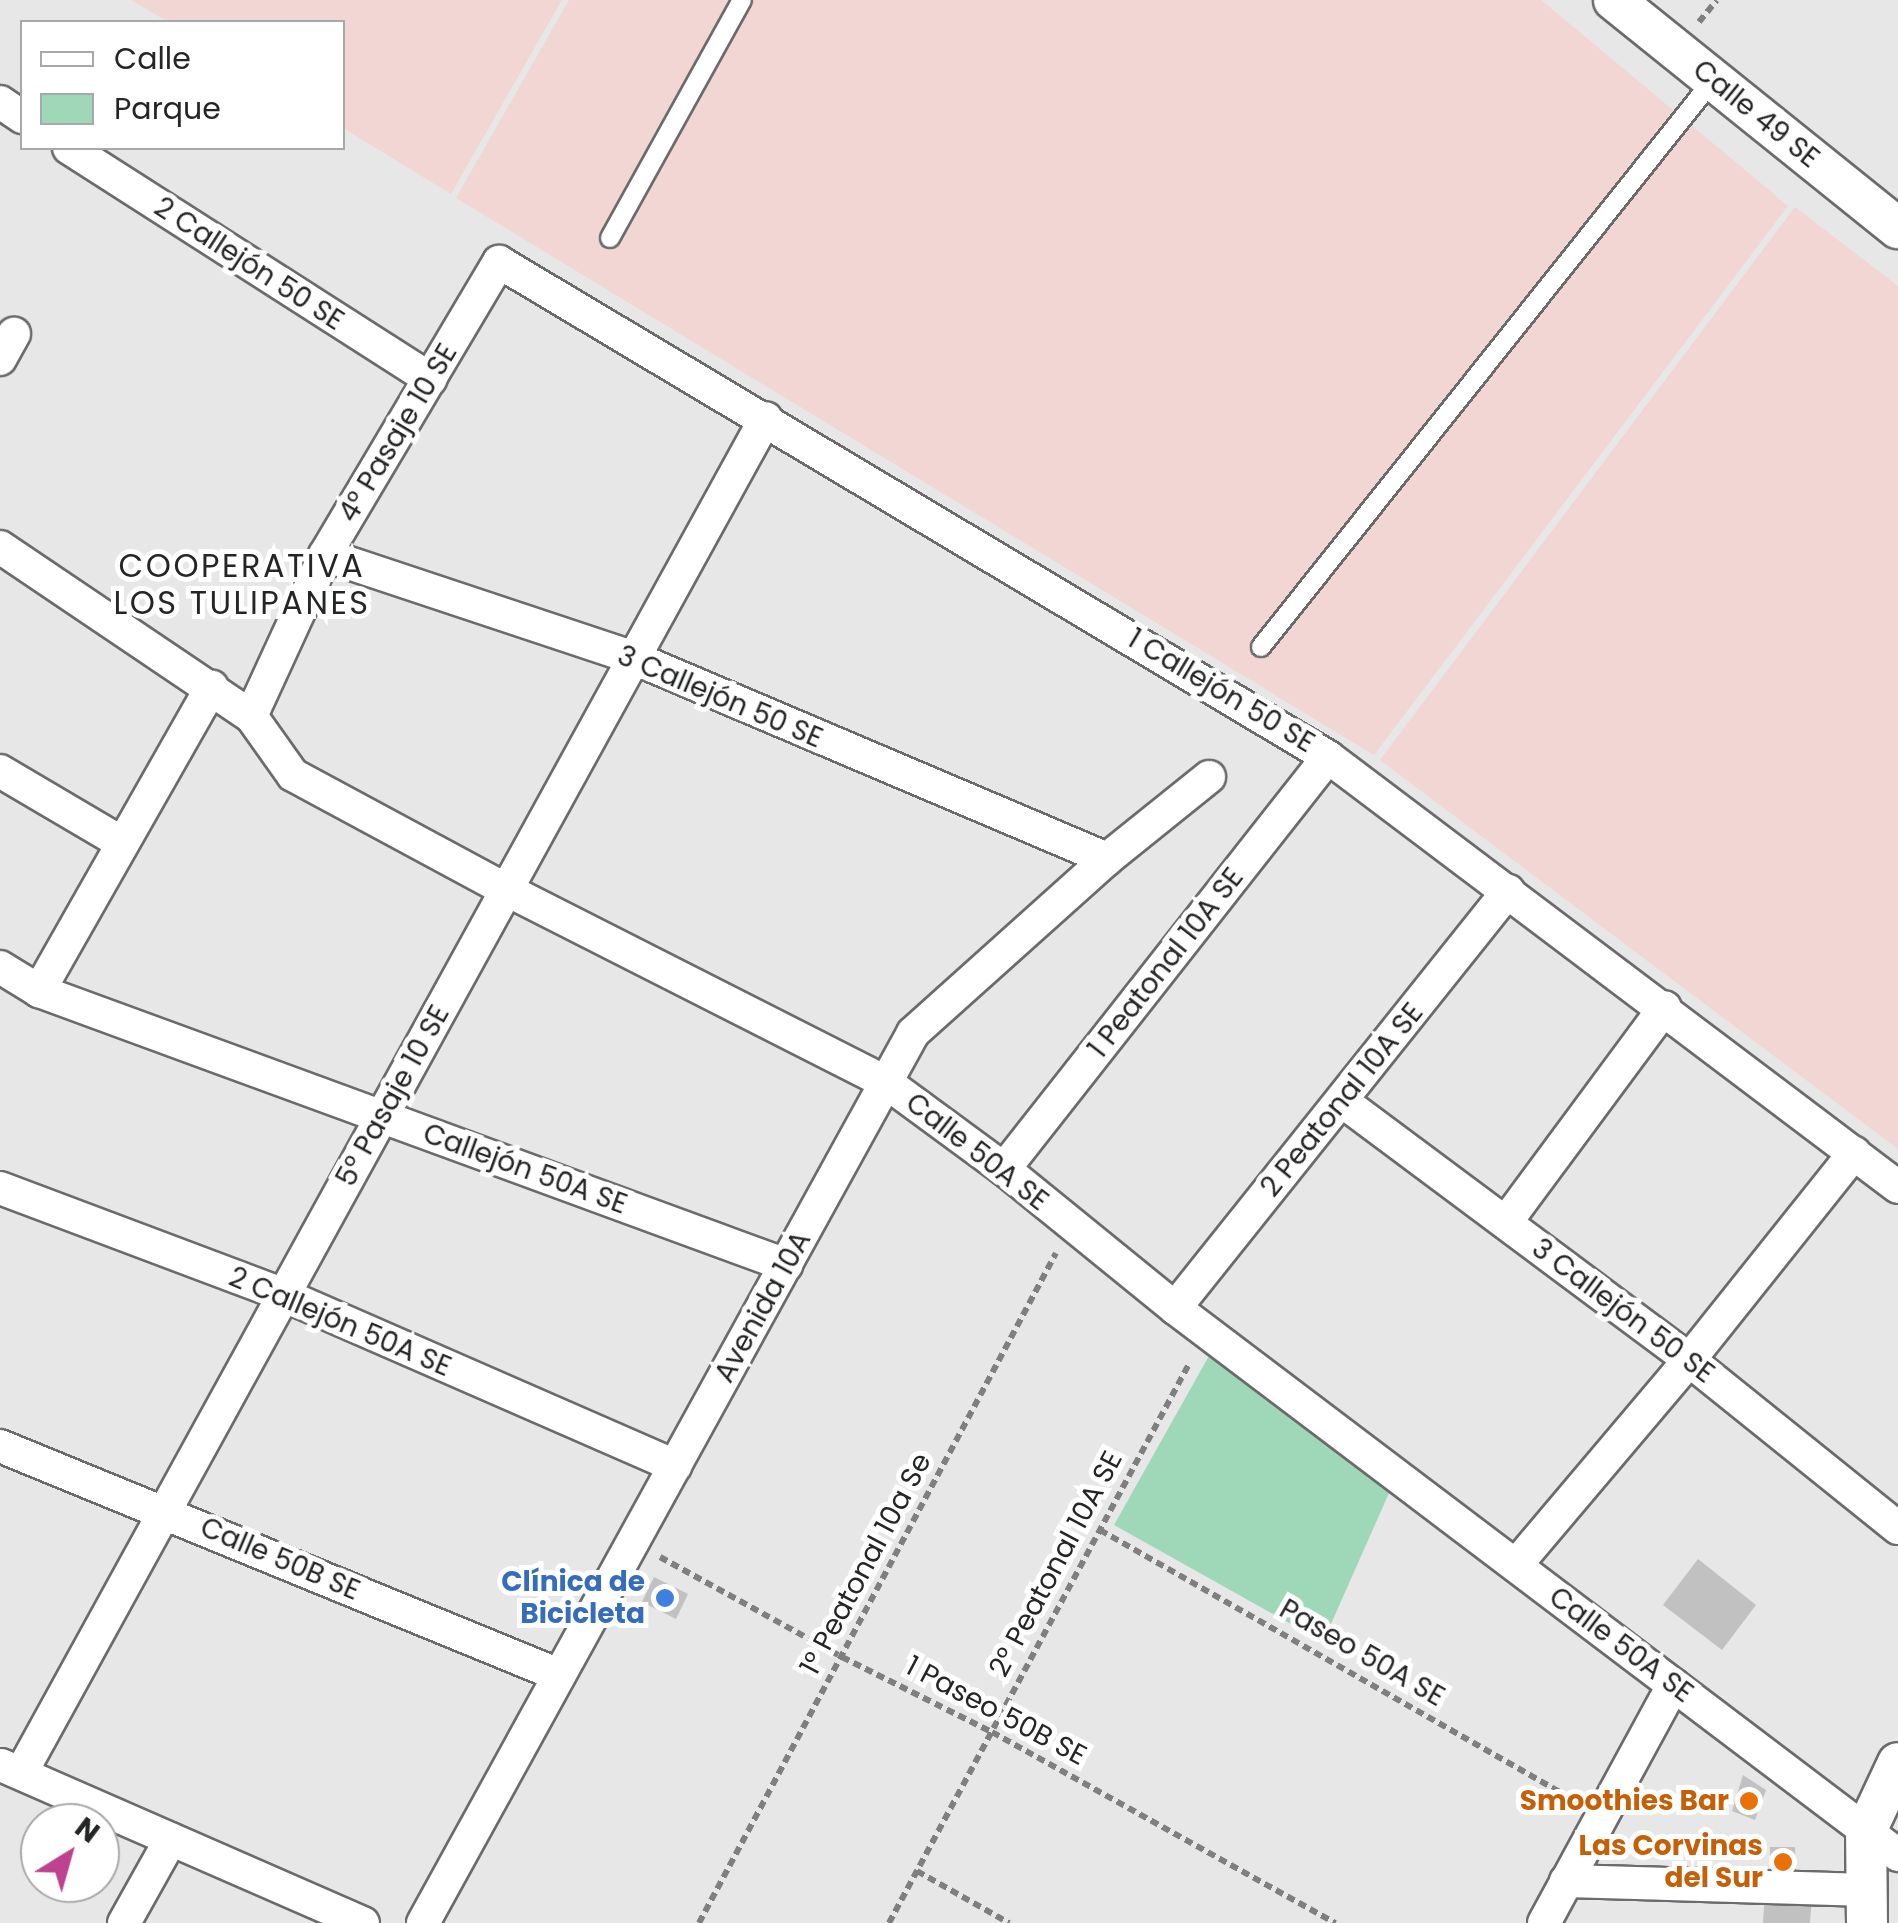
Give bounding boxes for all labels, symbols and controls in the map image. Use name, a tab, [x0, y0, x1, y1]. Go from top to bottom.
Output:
legend	[20, 20, 345, 150]
text: Calle	[114, 37, 191, 80]
street label: Calle 49 SE	[1686, 53, 1826, 175]
text: Parque	[114, 87, 221, 130]
street label: 2 Callejón 50 SE	[148, 190, 350, 338]
street label: 4° Pasaje 10 SE	[332, 338, 464, 528]
district label: COOPERATIVA LOS TULIPANES	[113, 548, 371, 623]
street label: 1 Callejón 50 SE	[1122, 622, 1320, 760]
street label: 3 Callejón 50 SE	[612, 639, 828, 755]
street label: 1 Peatonal 10A SE	[1081, 861, 1251, 1065]
street label: 2 Peatonal 10A SE	[1254, 997, 1430, 1203]
street label: 5° Pasaje 10 SE	[329, 1000, 457, 1192]
street label: Calle 50A SE	[899, 1086, 1055, 1218]
street label: Callejón 50A SE	[419, 1117, 631, 1221]
street label: Avenida 10A	[708, 1226, 818, 1388]
street label: 3 Callejón 50 SE	[1525, 1232, 1721, 1390]
street label: 2 Callejón 50A SE	[224, 1260, 456, 1384]
street label: 2° Peatonal 10A SE	[982, 1445, 1130, 1683]
street label: 1° Peatonal 10a Se	[793, 1447, 939, 1681]
street label: Calle 50B SE	[195, 1510, 365, 1608]
place label: Clínica de Bicicleta	[501, 1565, 645, 1631]
street label: Calle 50A SE	[1542, 1580, 1700, 1710]
marker: Clínica de Bicicleta	[654, 1587, 676, 1609]
street label: Paseo 50A SE	[1274, 1592, 1450, 1714]
street label: 1 Paseo 50B SE	[900, 1649, 1092, 1773]
place label: Smoothies Bar	[1520, 1784, 1729, 1818]
marker: Smoothies Bar	[1738, 1790, 1760, 1812]
north arrow	[20, 1803, 120, 1903]
text: N	[67, 1808, 107, 1852]
place label: Las Corvinas del Sur	[1579, 1829, 1763, 1895]
marker: Las Corvinas del Sur	[1772, 1851, 1794, 1873]

